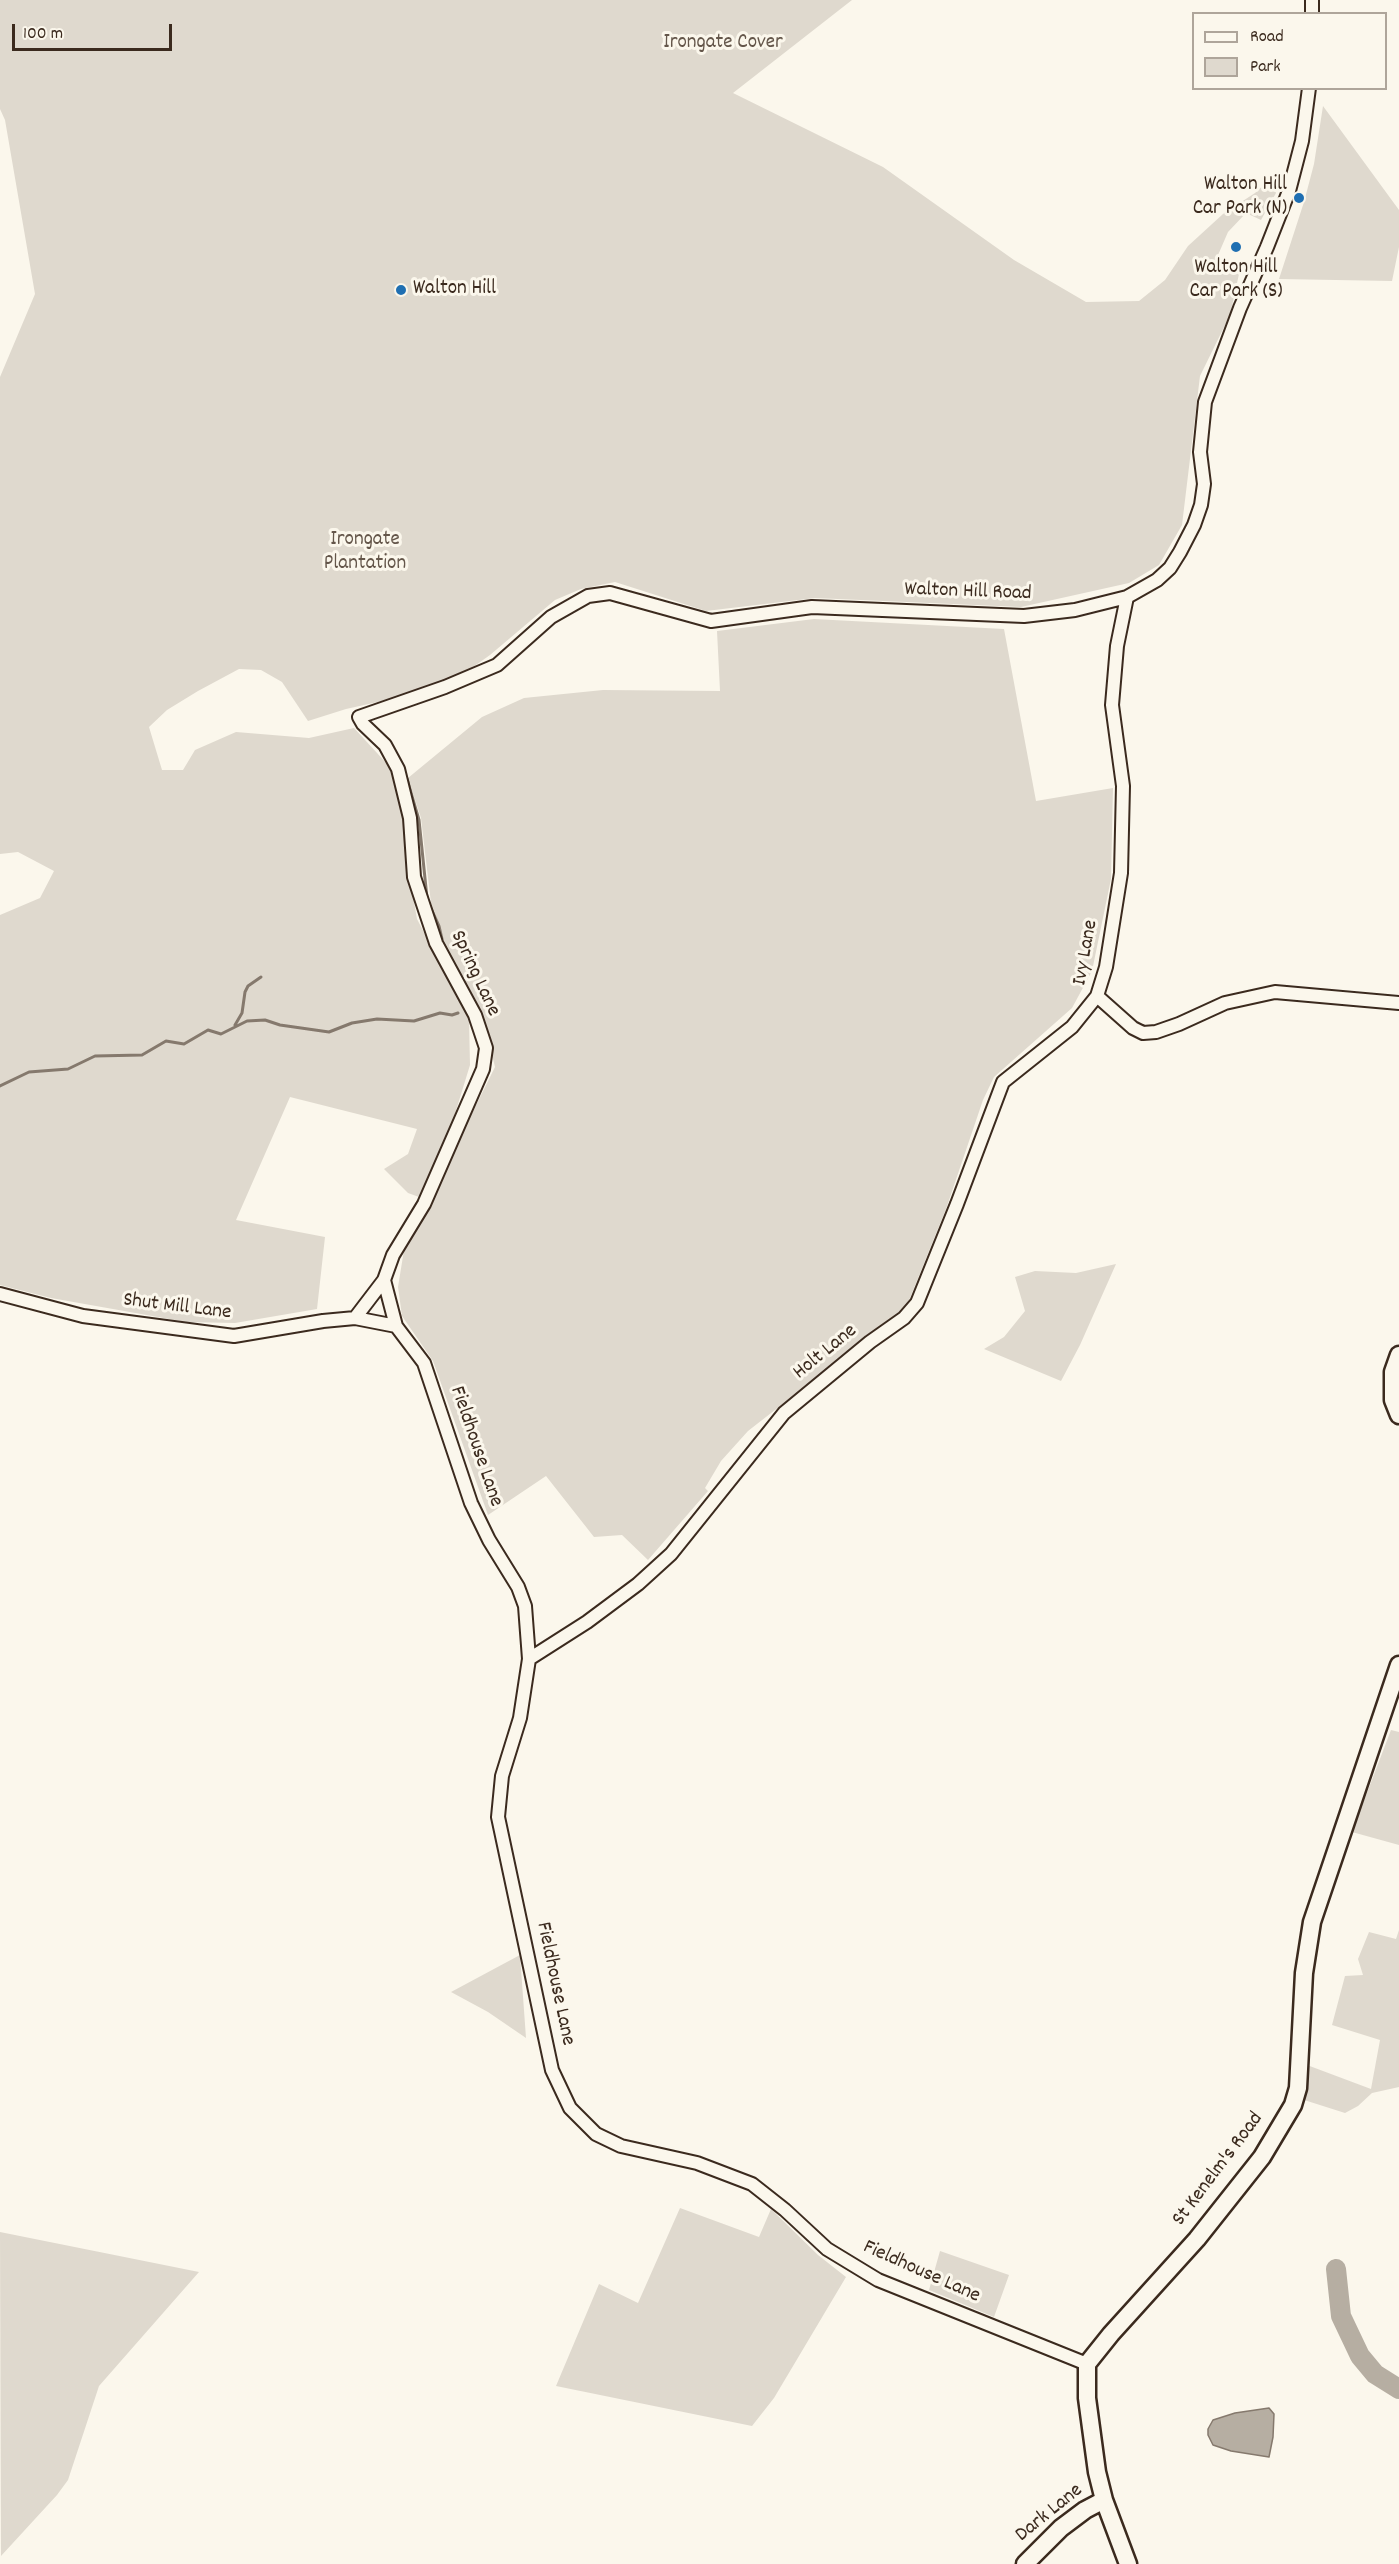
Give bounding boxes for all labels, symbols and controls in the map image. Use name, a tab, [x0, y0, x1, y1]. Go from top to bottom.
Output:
scale bar	[15, 12, 176, 50]
legend	[1192, 12, 1387, 90]
text: 100 m	[23, 22, 63, 47]
text: Road	[1250, 25, 1284, 50]
park label: Irongate Cover	[663, 31, 783, 57]
text: Park	[1250, 55, 1281, 80]
place label: Walton Hill Car Park (N)	[1193, 173, 1287, 223]
marker: Walton Hill Car Park (N)	[1292, 191, 1306, 205]
marker: Walton Hill Car Park (S)	[1229, 240, 1243, 254]
place label: Walton Hill Car Park (S)	[1189, 256, 1283, 306]
place label: Walton Hill	[413, 277, 496, 303]
marker: Walton Hill	[394, 283, 408, 297]
park label: Irongate Plantation	[324, 528, 406, 578]
street label: Walton Hill Road	[904, 578, 1032, 608]
street label: Ivy Lane	[1069, 918, 1105, 988]
street label: Spring Lane	[443, 927, 505, 1021]
street label: Shut Mill Lane	[121, 1289, 233, 1327]
street label: Holt Lane	[789, 1320, 863, 1386]
street label: Fieldhouse Lane	[443, 1384, 507, 1510]
street label: Fieldhouse Lane	[529, 1920, 579, 2048]
street label: St Kenelm's Road	[1168, 2108, 1270, 2232]
street label: Fieldhouse Lane	[859, 2236, 983, 2310]
street label: Dark Lane	[1011, 2479, 1089, 2549]

